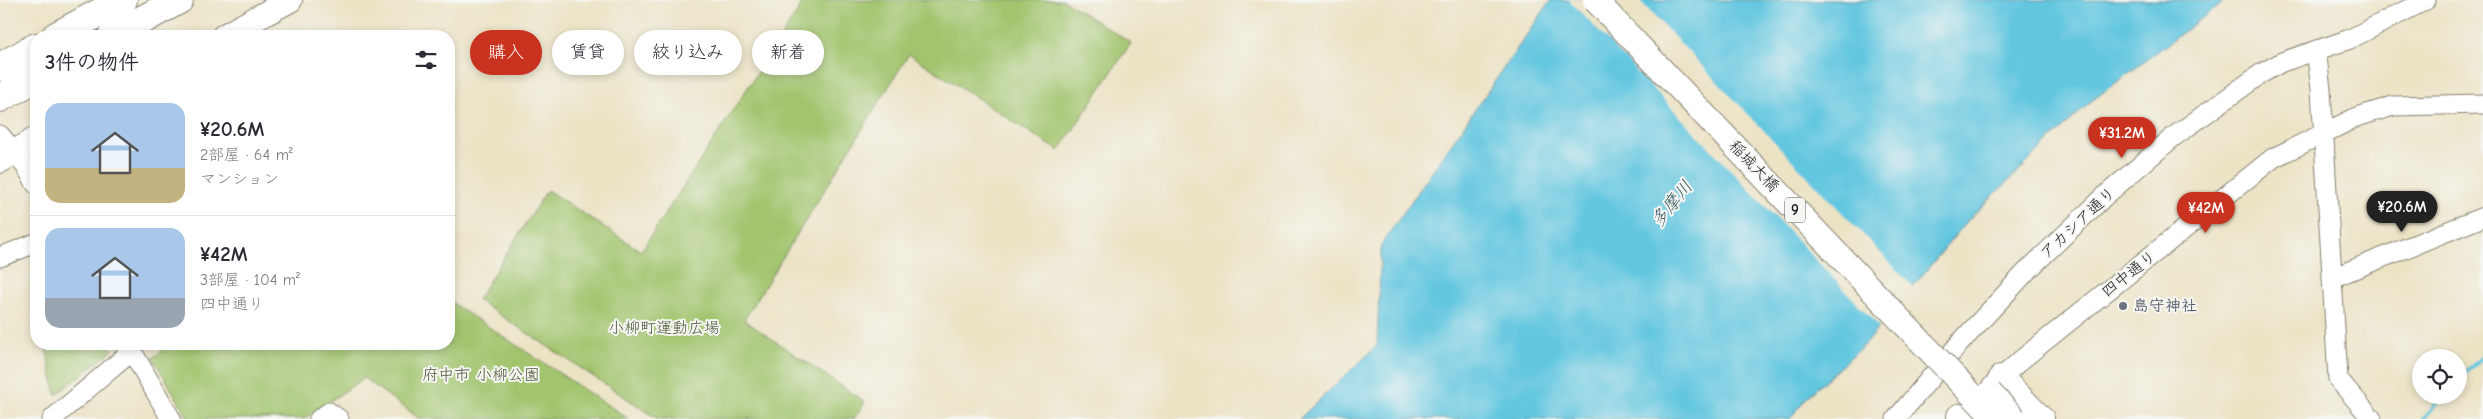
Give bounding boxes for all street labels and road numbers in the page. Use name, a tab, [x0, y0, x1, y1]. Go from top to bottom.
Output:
street label: 稲城大橋	[1725, 137, 1783, 195]
street label: アカシア通り	[2037, 184, 2119, 262]
road number: 9	[1785, 198, 1805, 222]
street label: 四中通り	[2098, 247, 2160, 301]

